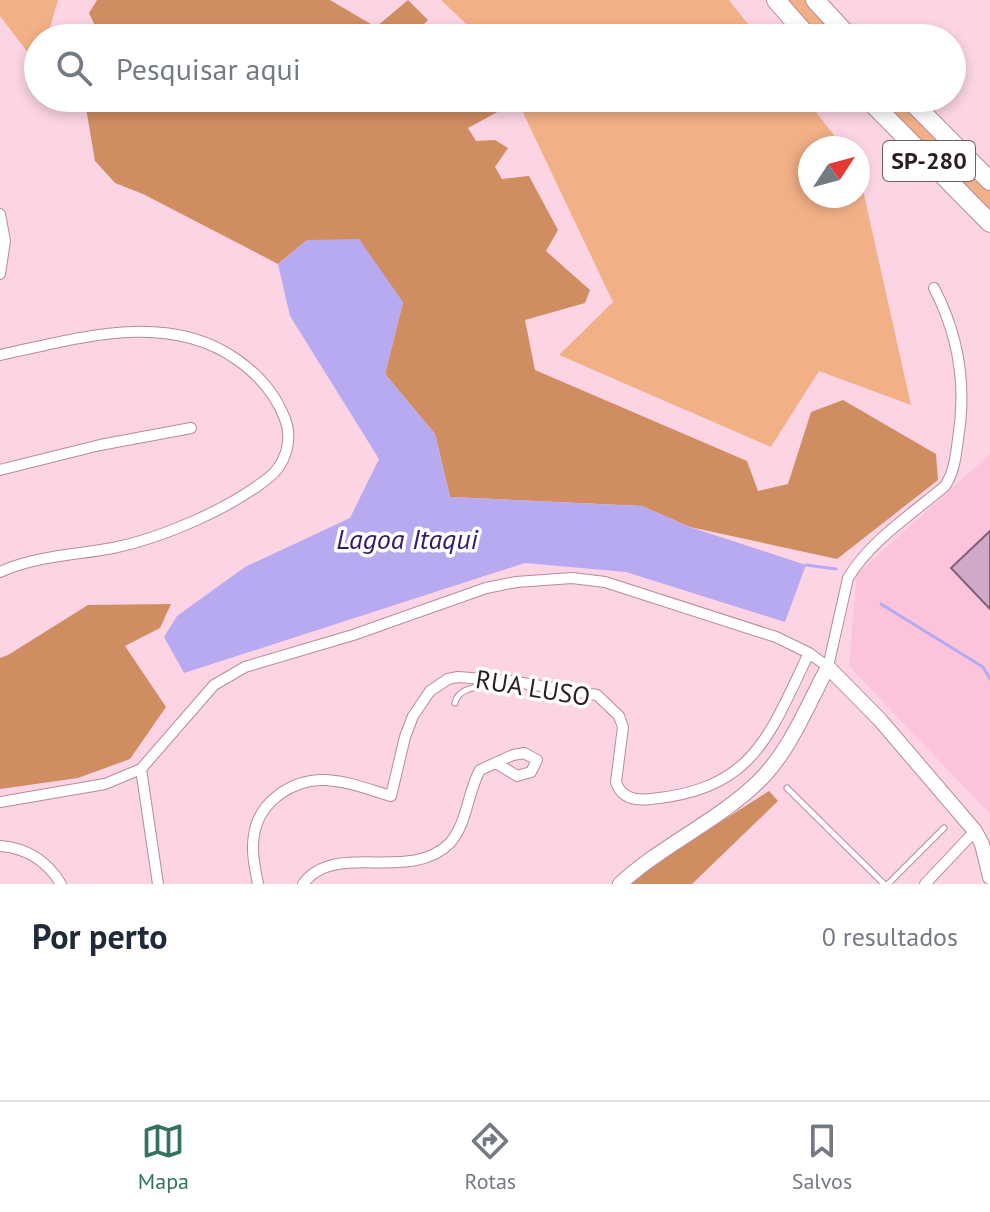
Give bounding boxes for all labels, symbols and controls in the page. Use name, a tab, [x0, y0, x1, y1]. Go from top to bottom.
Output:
search box	[24, 24, 966, 112]
icon: search	[52, 46, 96, 90]
text: Pesquisar aqui	[116, 49, 301, 88]
north arrow	[798, 136, 870, 208]
road number: SP-280	[883, 141, 975, 181]
water label: Lagoa Itaqui	[336, 520, 478, 557]
street label: RUA LUSO	[473, 662, 593, 713]
text: Por perto	[32, 914, 168, 958]
text: 0 resultados	[822, 920, 958, 953]
tab: Mapa	[138, 1119, 189, 1195]
tab: Rotas	[465, 1119, 516, 1195]
tab: Salvos	[792, 1119, 852, 1195]

